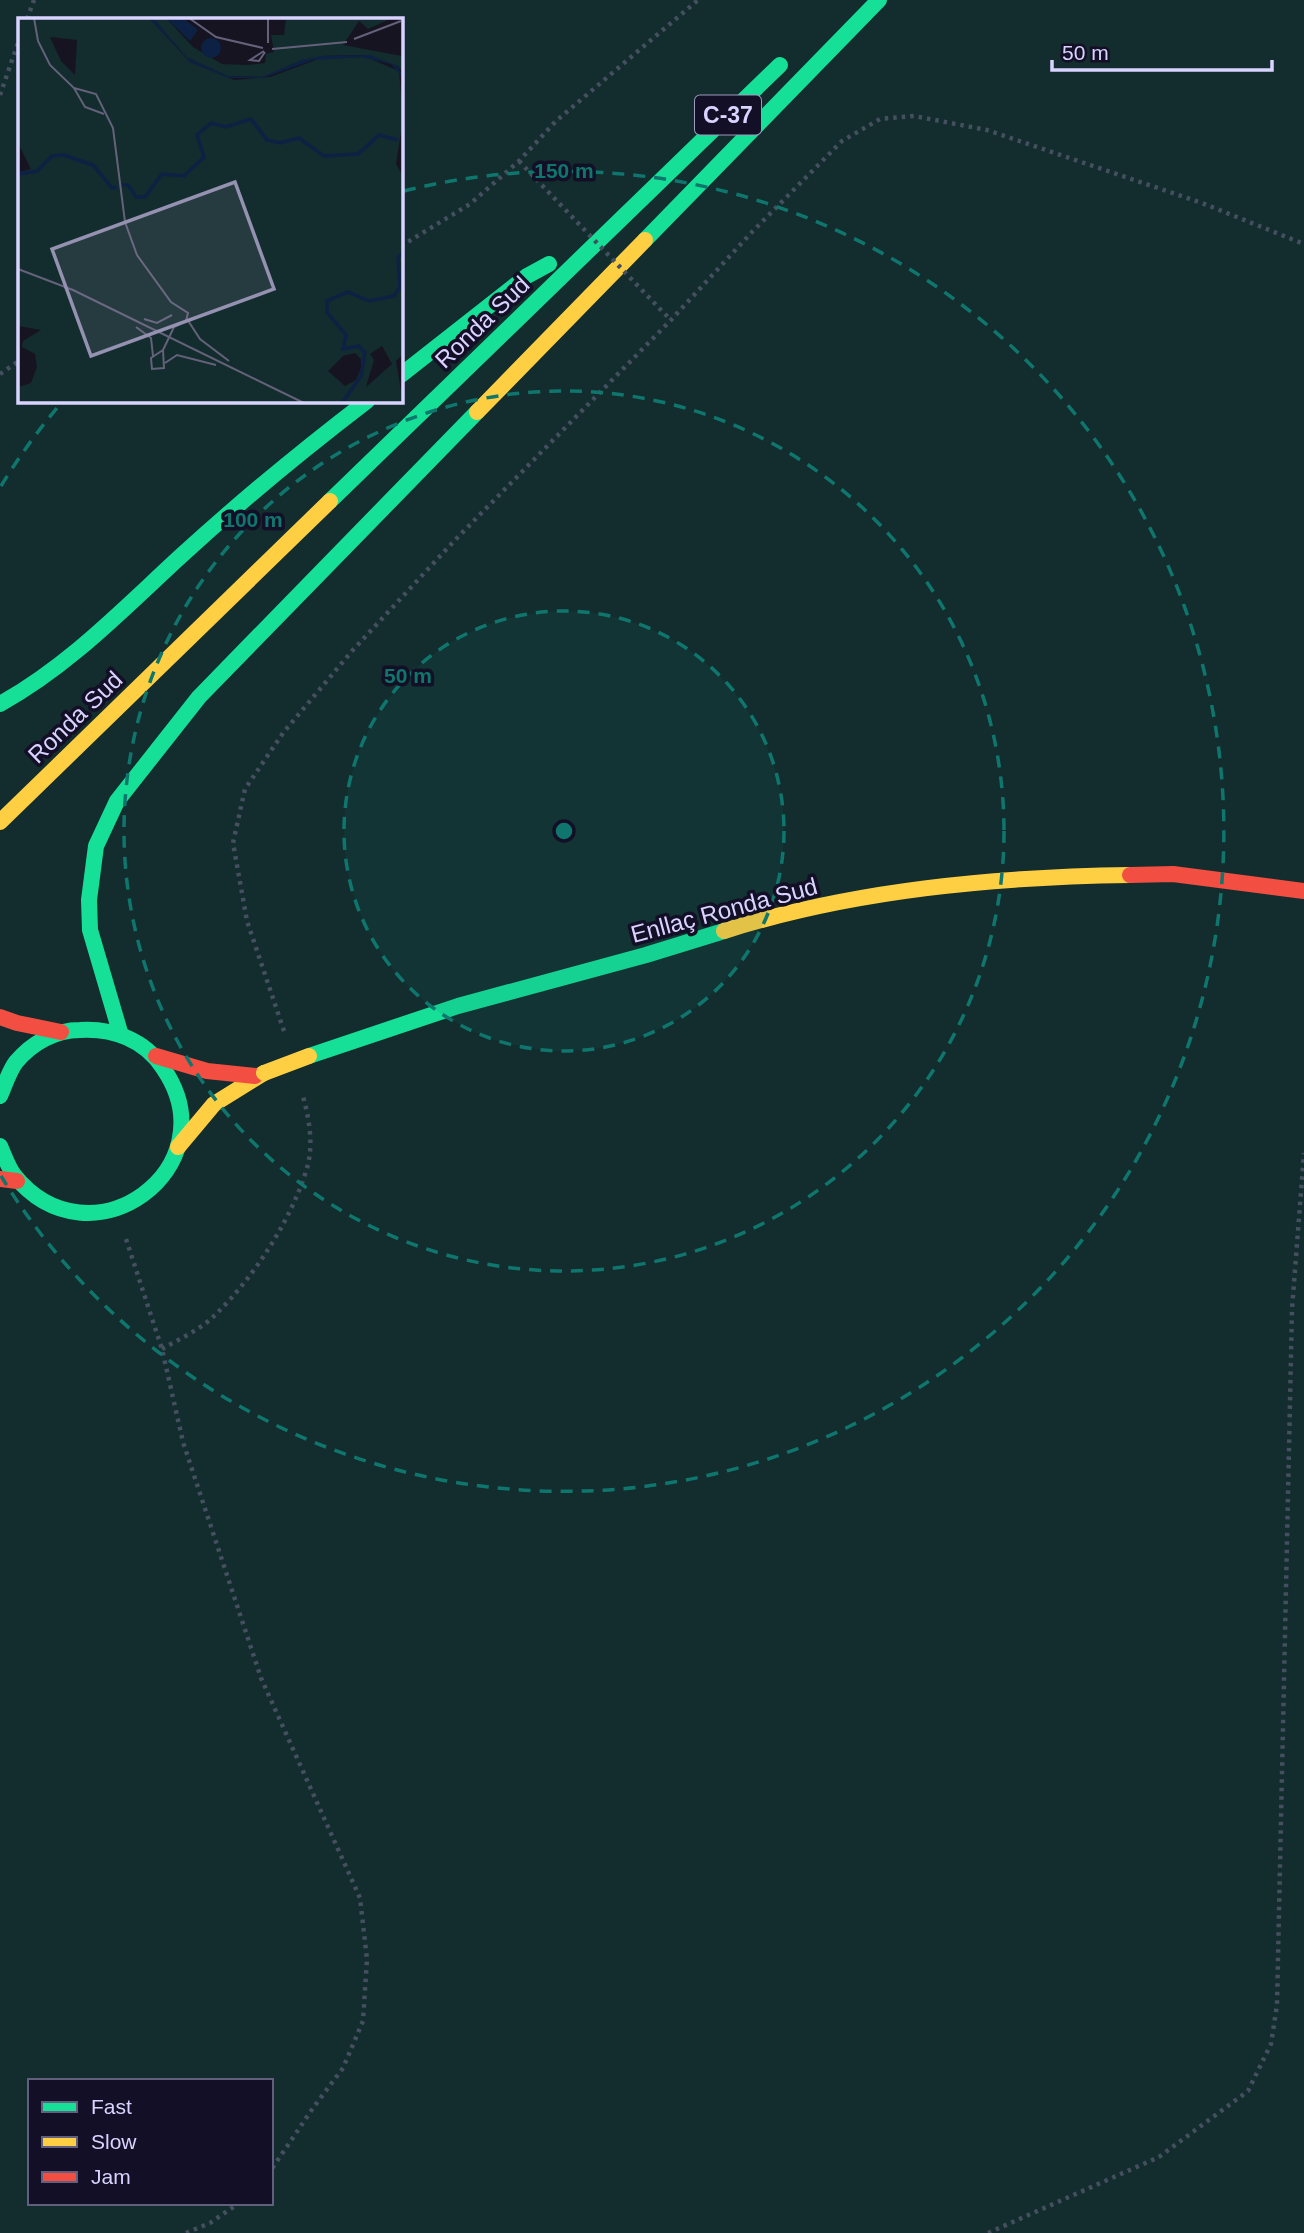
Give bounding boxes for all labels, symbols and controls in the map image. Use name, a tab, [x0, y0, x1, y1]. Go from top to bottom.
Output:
inset map	[18, 18, 402, 402]
scale bar	[1052, 28, 1272, 72]
text: 50 m	[1062, 41, 1109, 64]
road number: C-37	[695, 96, 761, 134]
text: 150 m	[534, 159, 594, 182]
street label: Ronda Sud	[429, 271, 535, 373]
text: 100 m	[223, 508, 283, 531]
text: 50 m	[384, 664, 432, 687]
street label: Ronda Sud	[22, 666, 128, 768]
centre of rings	[552, 819, 576, 843]
street label: Enllaç Ronda Sud	[628, 872, 820, 948]
legend	[28, 2079, 273, 2205]
text: Fast	[91, 2095, 132, 2118]
text: Slow	[91, 2130, 137, 2153]
text: Jam	[91, 2165, 131, 2188]

